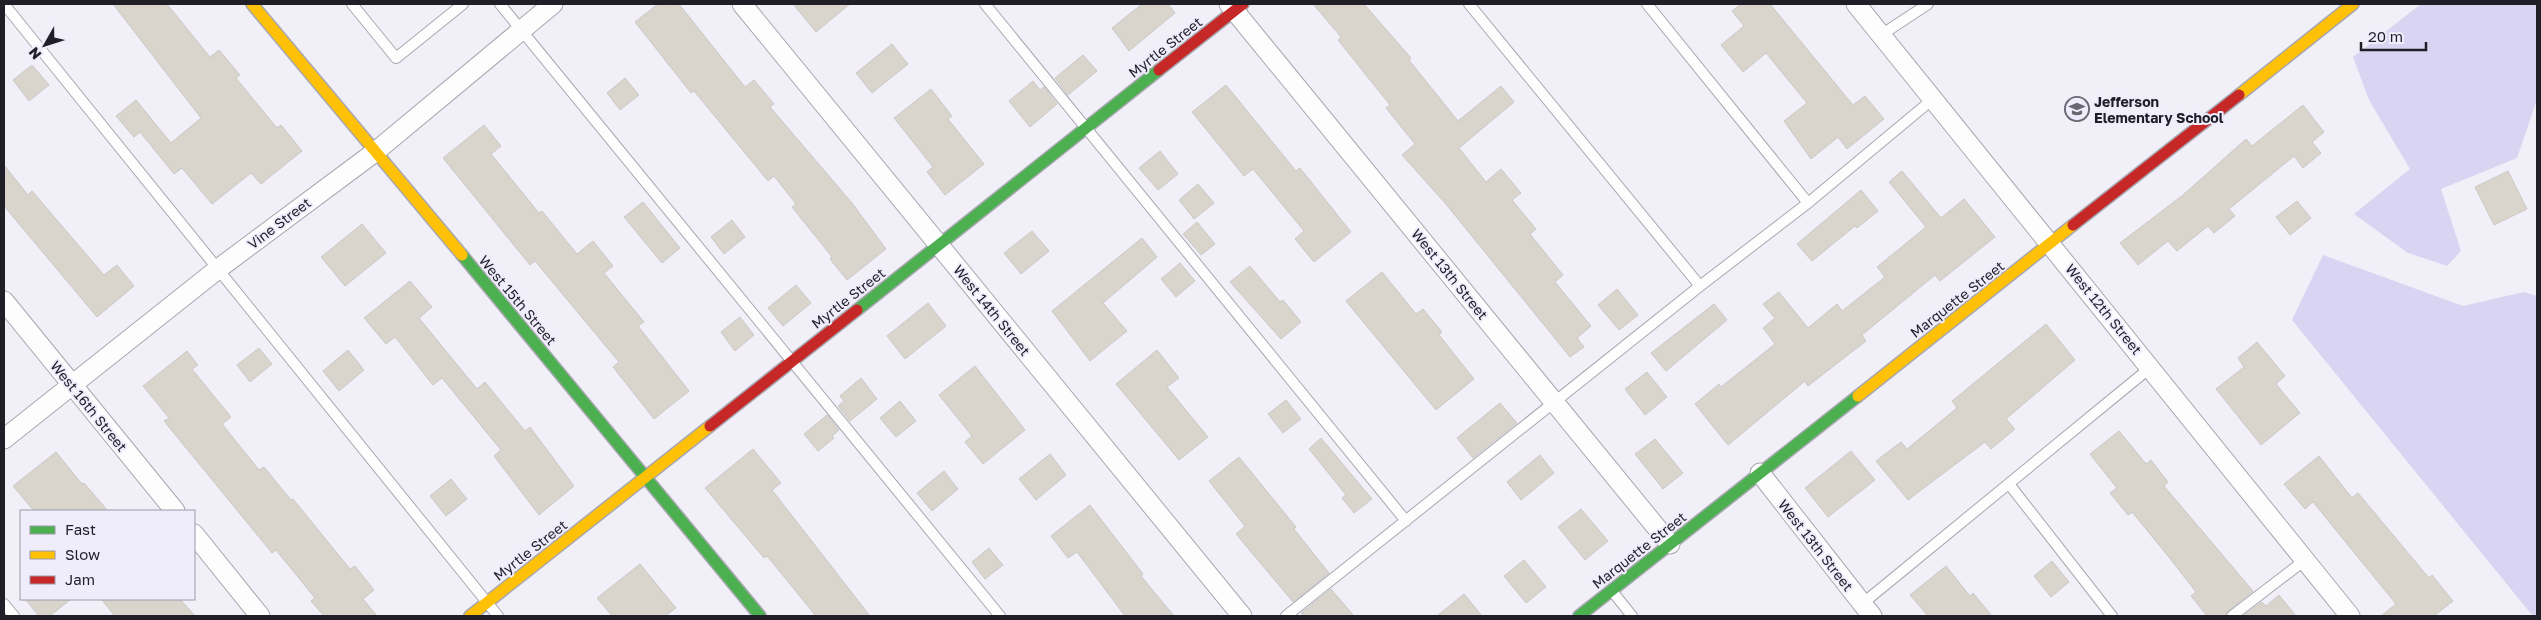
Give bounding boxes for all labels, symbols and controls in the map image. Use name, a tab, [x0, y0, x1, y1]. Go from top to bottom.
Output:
street label: Myrtle Street	[1125, 13, 1205, 81]
north arrow	[20, 20, 70, 70]
scale bar	[2361, 20, 2426, 52]
text: 20 m	[2368, 27, 2403, 45]
text: N	[25, 44, 44, 63]
place label: Jefferson Elementary School	[2094, 93, 2224, 126]
school or university icon: Jefferson Elementary School	[2064, 96, 2090, 122]
street label: Vine Street	[244, 194, 314, 252]
street label: West 13th Street	[1408, 225, 1492, 323]
street label: West 15th Street	[476, 252, 560, 348]
street label: Marquette Street	[1907, 257, 2007, 341]
street label: West 12th Street	[2062, 260, 2146, 358]
street label: West 14th Street	[950, 261, 1034, 359]
street label: Myrtle Street	[808, 264, 888, 332]
street label: West 16th Street	[47, 357, 131, 455]
street label: West 13th Street	[1775, 496, 1857, 594]
street label: Marquette Street	[1589, 508, 1689, 592]
legend	[20, 510, 195, 600]
street label: Myrtle Street	[490, 516, 570, 584]
text: Fast	[65, 520, 96, 538]
text: Slow	[65, 545, 100, 563]
text: Jam	[65, 570, 95, 588]

